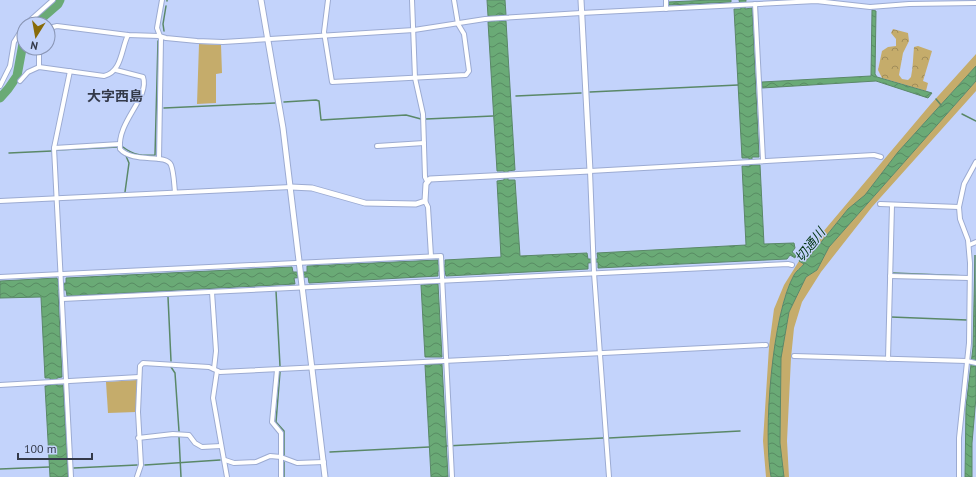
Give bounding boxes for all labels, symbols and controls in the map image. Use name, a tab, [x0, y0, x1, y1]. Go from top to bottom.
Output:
north arrow	[16, 16, 56, 56]
text: N	[29, 38, 39, 53]
district label: 大字西島	[87, 87, 143, 105]
water label: 切通川	[791, 223, 830, 266]
scale bar	[18, 435, 92, 461]
text: 100 m	[24, 441, 57, 456]

